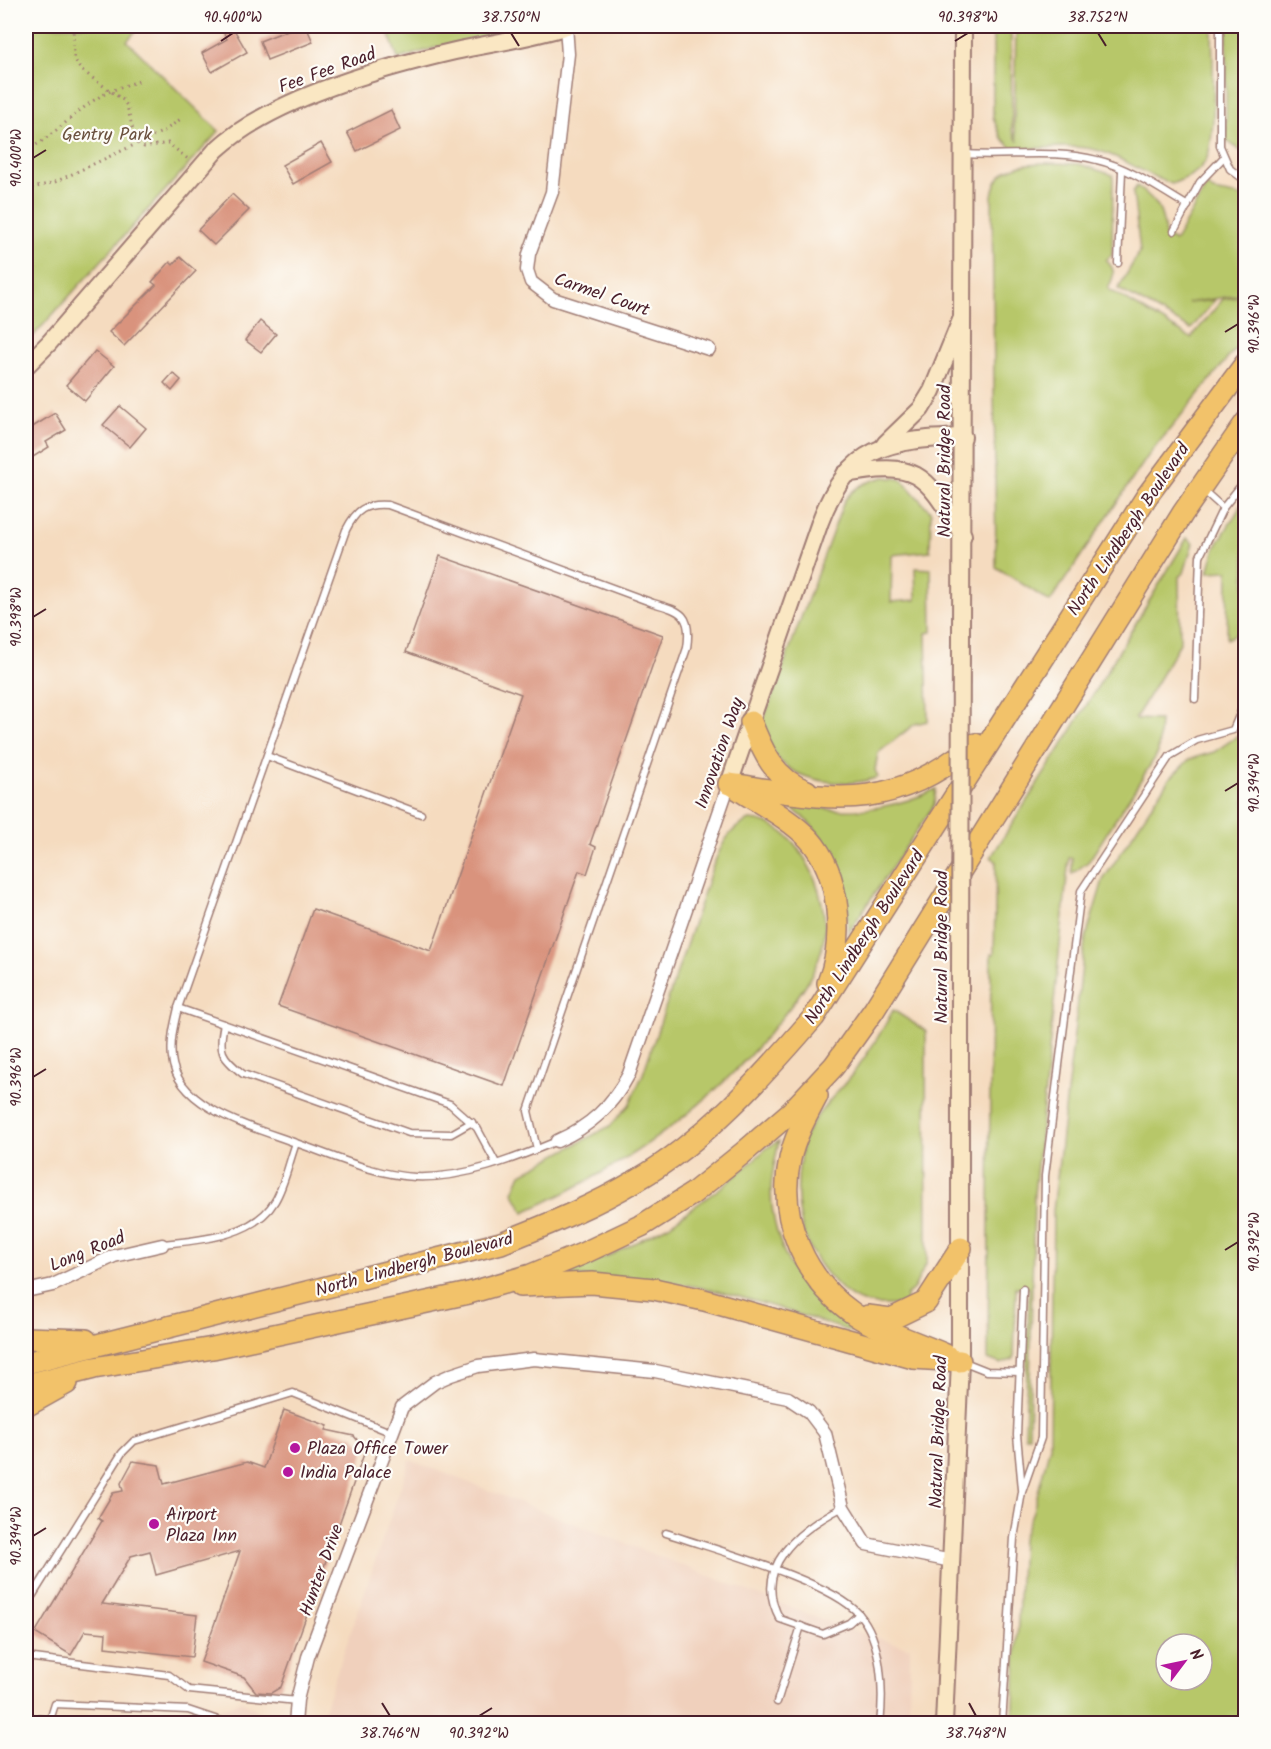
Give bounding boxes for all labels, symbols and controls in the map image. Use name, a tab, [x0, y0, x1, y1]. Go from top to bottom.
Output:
text: 90.400°W	[204, 6, 262, 30]
text: 38.750°N	[482, 6, 540, 30]
text: 90.398°W	[938, 6, 998, 30]
text: 38.752°N	[1068, 6, 1128, 30]
street label: Fee Fee Road	[275, 40, 381, 102]
park label: Gentry Park	[62, 121, 152, 150]
text: 90.400°W	[5, 129, 29, 187]
street label: Carmel Court	[550, 265, 654, 326]
text: 90.396°W	[1243, 294, 1267, 354]
street label: Natural Bridge Road	[931, 384, 960, 537]
street label: North Lindbergh Boulevard	[1060, 437, 1199, 622]
text: 90.398°W	[5, 587, 29, 647]
street label: Innovation Way	[688, 693, 753, 813]
text: 90.394°W	[1243, 753, 1267, 813]
street label: North Lindbergh Boulevard	[798, 844, 933, 1031]
street label: Natural Bridge Road	[928, 870, 957, 1023]
text: 90.396°W	[5, 1047, 29, 1107]
text: 90.392°W	[1243, 1212, 1267, 1272]
street label: Long Road	[45, 1224, 131, 1281]
street label: North Lindbergh Boulevard	[312, 1225, 517, 1306]
street label: Natural Bridge Road	[922, 1354, 957, 1509]
place label: Plaza Office Tower	[307, 1435, 449, 1464]
marker: Plaza Office Tower	[288, 1441, 302, 1455]
place label: India Palace	[300, 1459, 391, 1488]
marker: India Palace	[281, 1465, 295, 1479]
place label: Airport Plaza Inn	[166, 1501, 237, 1551]
text: 90.394°W	[5, 1506, 29, 1566]
marker: Airport Plaza Inn	[147, 1517, 161, 1531]
street label: Hunter Drive	[292, 1520, 352, 1621]
north arrow	[1154, 1632, 1214, 1692]
text: N	[1182, 1644, 1209, 1666]
text: 38.746°N	[360, 1722, 420, 1746]
text: 90.392°W	[449, 1722, 509, 1746]
text: 38.748°N	[946, 1722, 1006, 1746]

